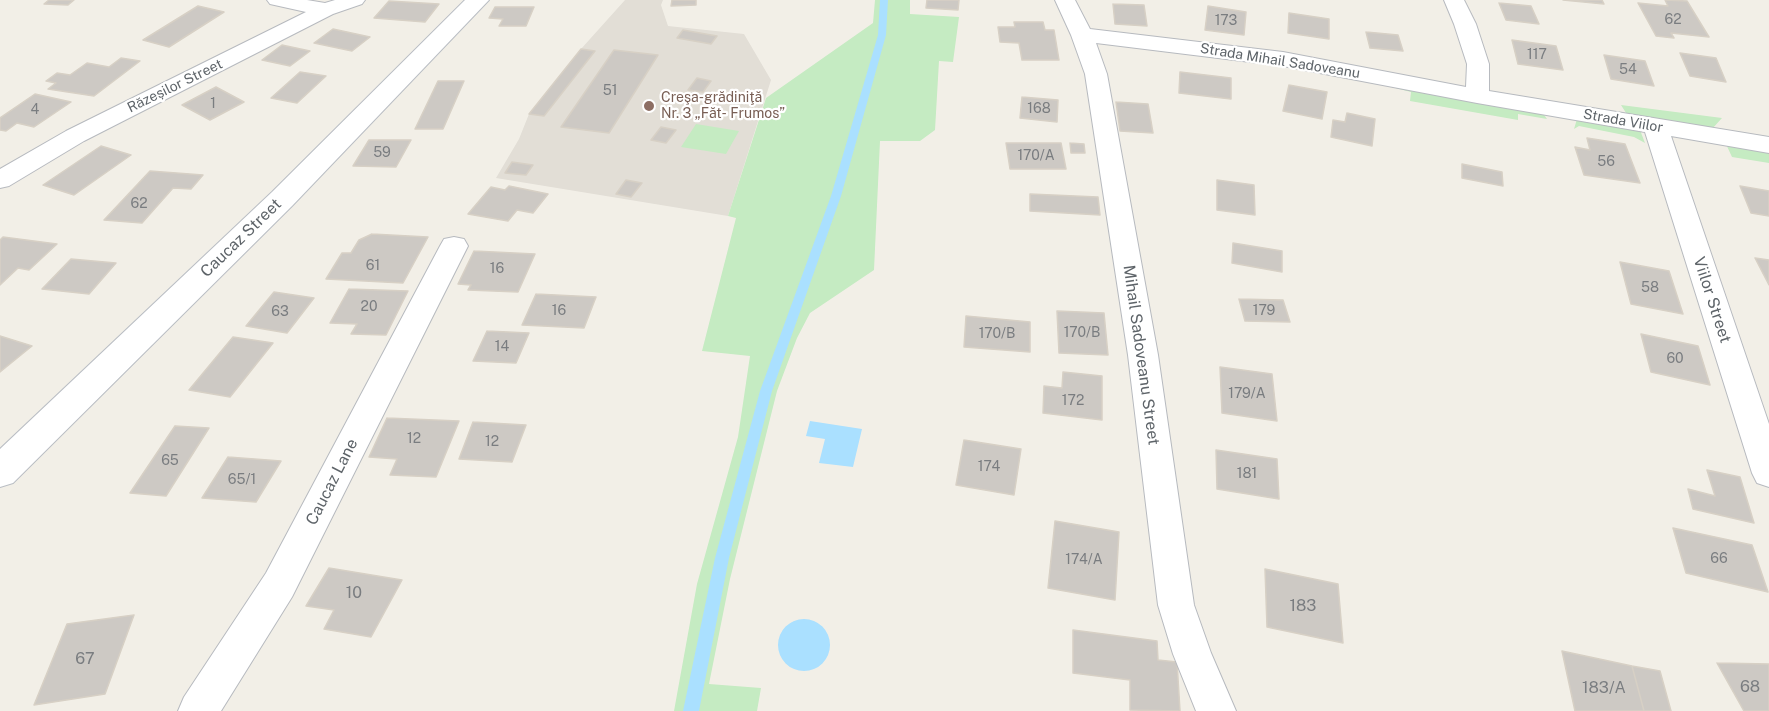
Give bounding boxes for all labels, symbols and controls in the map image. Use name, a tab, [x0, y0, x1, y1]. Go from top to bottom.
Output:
house number: 62	[1664, 12, 1682, 28]
house number: 173	[1215, 13, 1237, 29]
street label: Strada Mihail Sadoveanu	[1199, 40, 1361, 82]
house number: 117	[1527, 47, 1547, 63]
street label: Răzeșilor Street	[125, 56, 225, 116]
house number: 54	[1619, 62, 1637, 78]
house number: 51	[603, 83, 617, 99]
place label: Creşa-grădiniţă Nr. 3 „Făt- Frumos”	[661, 90, 785, 122]
house number: 1	[210, 96, 216, 112]
marker: Creşa-grădiniţă Nr. 3 „Făt- Frumos”	[642, 99, 656, 113]
house number: 168	[1027, 101, 1051, 117]
house number: 4	[31, 102, 39, 118]
street label: Strada Viilor	[1582, 106, 1664, 136]
house number: 59	[373, 145, 391, 161]
house number: 170/A	[1017, 148, 1055, 164]
house number: 56	[1597, 154, 1615, 170]
street label: Caucaz Street	[197, 195, 285, 281]
house number: 62	[130, 196, 148, 212]
street label: Viilor Street	[1689, 255, 1735, 345]
house number: 61	[366, 258, 380, 274]
house number: 16	[490, 261, 504, 277]
street label: Mihail Sadoveanu Street	[1119, 264, 1163, 446]
house number: 58	[1641, 280, 1659, 296]
house number: 20	[361, 299, 377, 315]
house number: 16	[552, 303, 566, 319]
house number: 179	[1253, 303, 1275, 319]
house number: 63	[271, 304, 289, 320]
house number: 170/B	[1064, 325, 1100, 341]
house number: 170/B	[979, 326, 1015, 342]
house number: 14	[495, 339, 509, 355]
house number: 60	[1666, 351, 1684, 367]
house number: 179/A	[1228, 386, 1266, 402]
house number: 172	[1062, 393, 1084, 409]
house number: 12	[407, 431, 421, 447]
house number: 12	[485, 434, 499, 450]
street label: Caucaz Lane	[302, 436, 362, 528]
house number: 65	[161, 453, 179, 469]
house number: 174	[978, 459, 1000, 475]
house number: 181	[1237, 466, 1257, 482]
house number: 65/1	[228, 472, 256, 488]
house number: 66	[1710, 551, 1728, 567]
house number: 174/A	[1065, 552, 1103, 568]
house number: 10	[346, 583, 362, 603]
house number: 183	[1290, 596, 1316, 616]
house number: 67	[75, 649, 95, 669]
house number: 68	[1740, 677, 1760, 697]
house number: 183/A	[1582, 678, 1626, 698]

